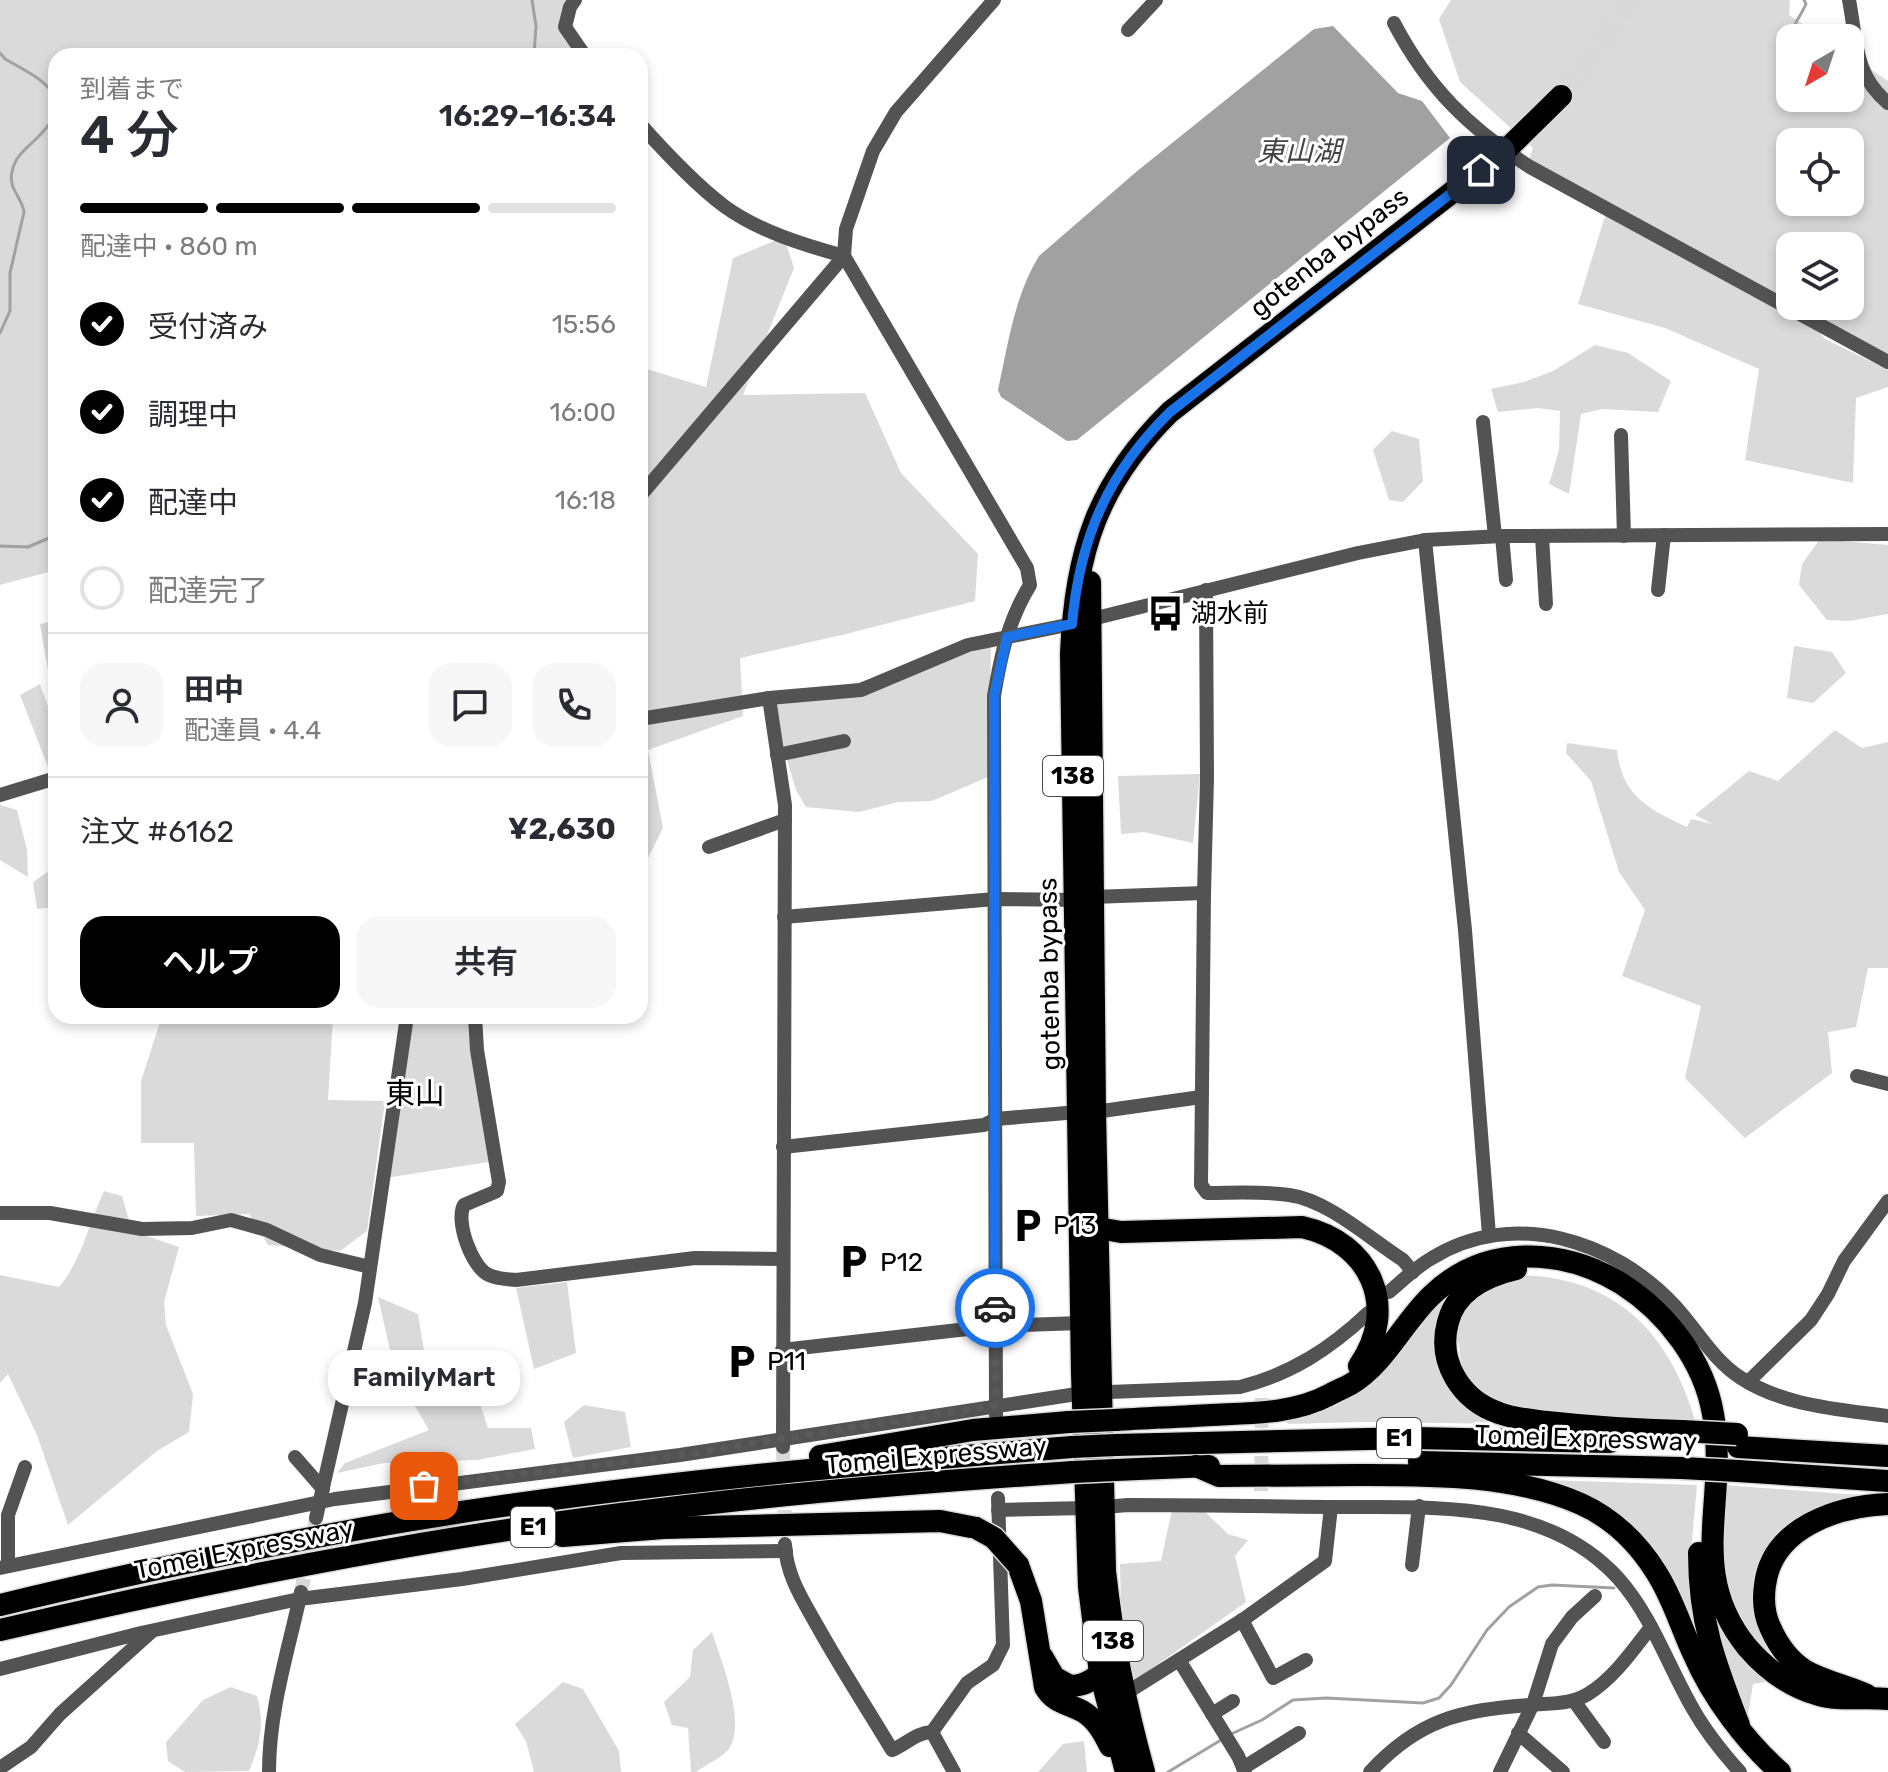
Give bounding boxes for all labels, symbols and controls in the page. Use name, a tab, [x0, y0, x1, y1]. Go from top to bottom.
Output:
north arrow	[1776, 24, 1864, 112]
map controls	[1776, 24, 1864, 320]
text: 到着まで	[80, 74, 184, 105]
text: 16:29–16:34	[439, 98, 616, 134]
text: 4 分	[80, 104, 178, 166]
button: locate	[1776, 128, 1864, 216]
water label: 東山湖	[1257, 135, 1345, 168]
pin	[1447, 136, 1515, 204]
icon: home	[1459, 148, 1503, 192]
street label: gotenba bypass	[1244, 181, 1415, 324]
text: 配達中 · 860 m	[80, 231, 258, 262]
button: layers	[1776, 232, 1864, 320]
icon: check	[80, 302, 124, 346]
text: 受付済み	[148, 309, 268, 345]
text: 15:56	[552, 309, 616, 340]
icon: check	[80, 390, 124, 434]
text: 調理中	[148, 397, 238, 433]
text: 16:00	[550, 397, 616, 428]
icon: check	[80, 478, 124, 522]
text: 配達中	[148, 485, 238, 521]
text: 16:18	[555, 485, 616, 516]
text: 配達完了	[148, 573, 268, 609]
bus stop icon: 湖水前	[1146, 594, 1184, 632]
place label: 湖水前	[1191, 598, 1269, 629]
button: person	[80, 663, 164, 747]
button: chat	[428, 663, 512, 747]
button: phone	[532, 663, 616, 747]
text: 田中	[184, 672, 244, 708]
text: 配達員 · 4.4	[184, 715, 321, 746]
road number: 138	[1043, 756, 1103, 796]
text: ¥2,630	[508, 811, 616, 847]
text: 注文 #6162	[80, 814, 234, 850]
street label: gotenba bypass	[1032, 877, 1067, 1071]
button: ヘルプ	[80, 916, 340, 1008]
button: 共有	[356, 916, 616, 1008]
district label: 東山	[385, 1076, 445, 1112]
parking icon: P13	[1008, 1206, 1046, 1244]
place label: P13	[1053, 1210, 1096, 1241]
parking icon: P12	[835, 1243, 873, 1281]
place label: P12	[880, 1247, 923, 1278]
courier	[955, 1268, 1035, 1348]
icon: car	[973, 1286, 1017, 1330]
parking icon: P11	[722, 1342, 760, 1380]
place label: P11	[767, 1346, 806, 1377]
callout: FamilyMart	[328, 1350, 520, 1406]
text: FamilyMart	[353, 1362, 495, 1393]
road number: E1	[1377, 1418, 1421, 1458]
street label: Tomei Expressway	[1474, 1419, 1698, 1458]
street label: Tomei Expressway	[824, 1430, 1048, 1481]
pin	[390, 1452, 458, 1520]
icon: bag	[402, 1464, 446, 1508]
road number: E1	[511, 1507, 555, 1547]
street label: Tomei Expressway	[132, 1513, 356, 1586]
road number: 138	[1083, 1621, 1143, 1661]

